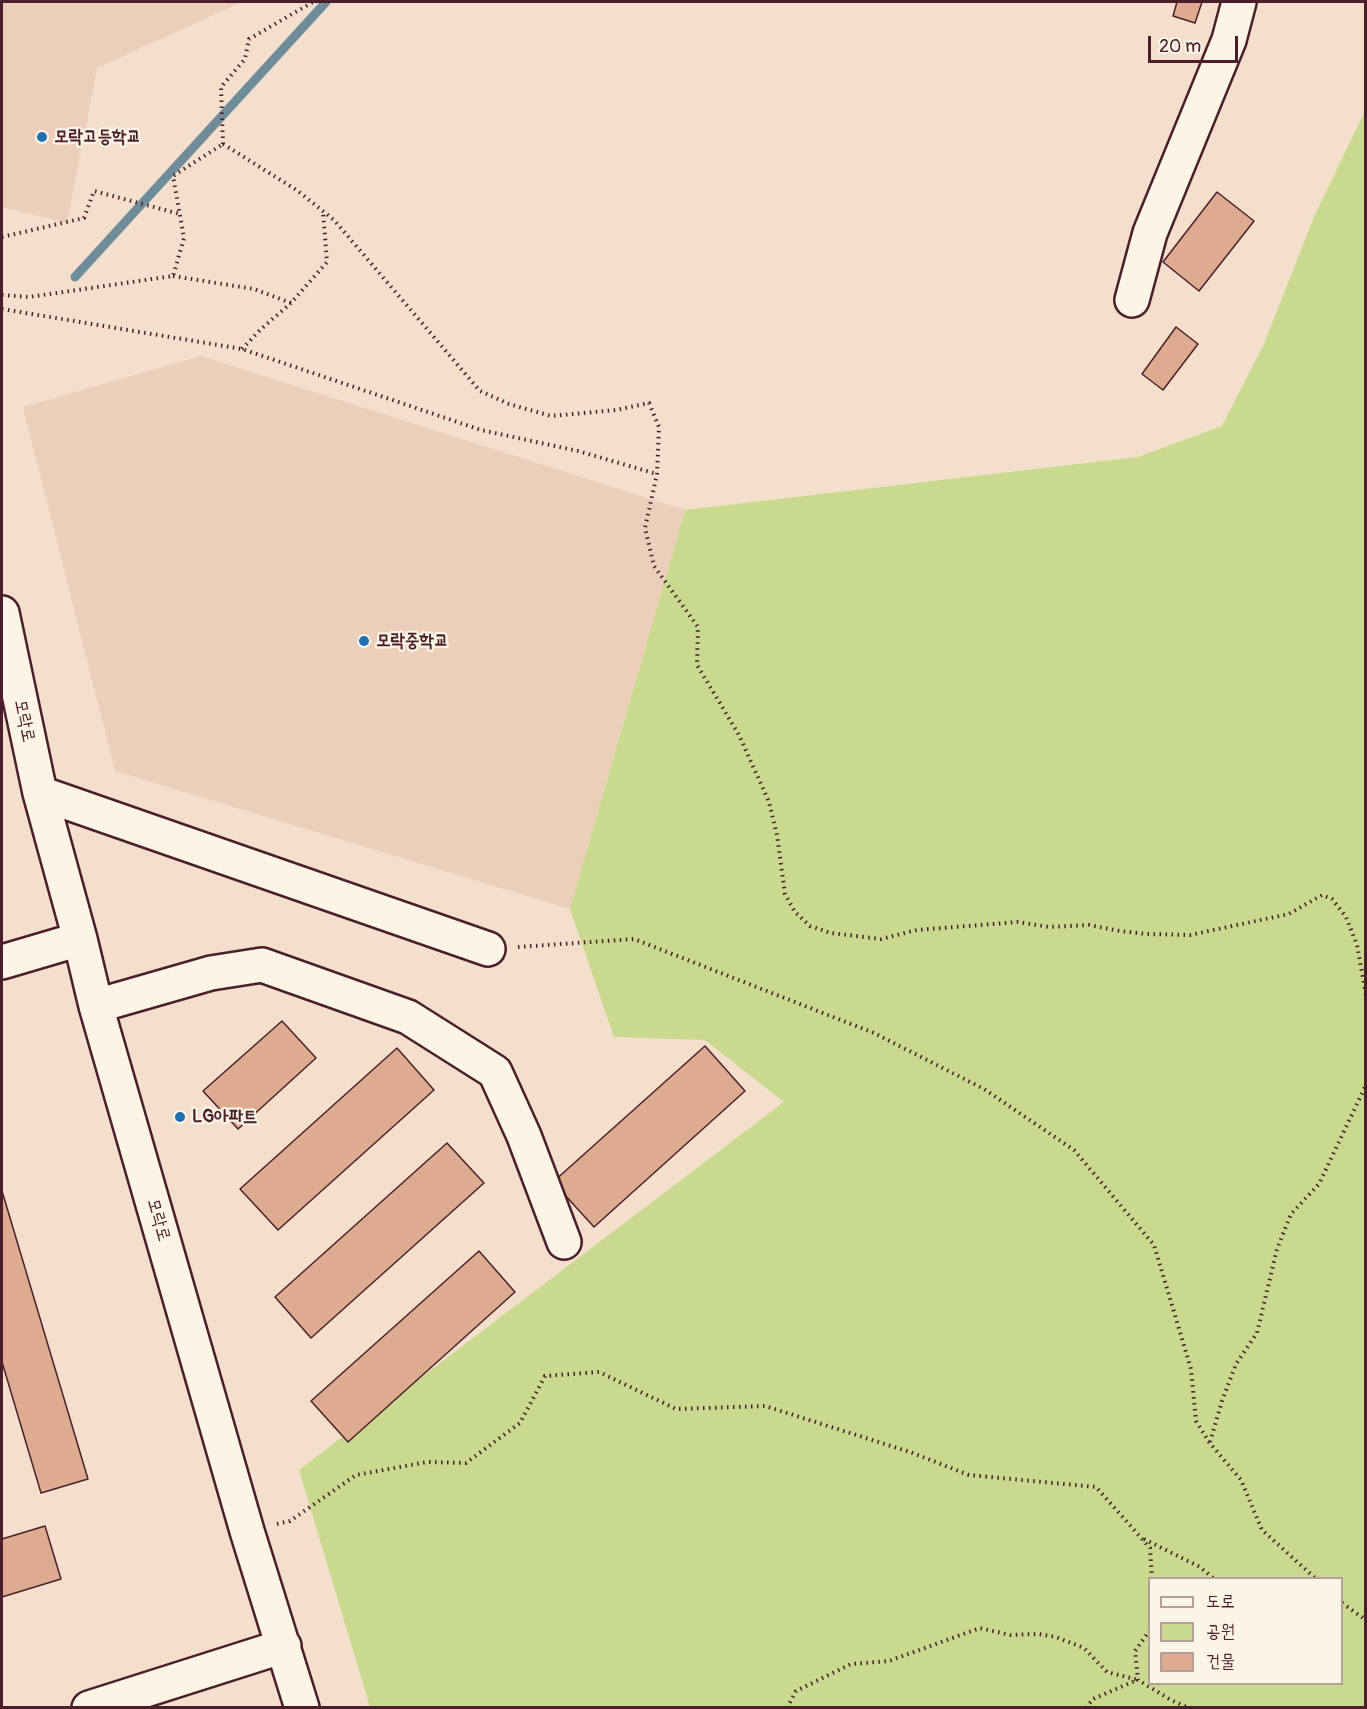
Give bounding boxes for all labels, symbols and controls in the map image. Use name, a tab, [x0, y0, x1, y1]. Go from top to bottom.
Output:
scale bar	[1151, 24, 1241, 62]
text: 20 m	[1159, 35, 1201, 58]
place label: 모락고등학교	[54, 126, 141, 148]
marker: 모락고등학교	[35, 130, 49, 144]
place label: 모락중학교	[376, 630, 448, 652]
marker: 모락중학교	[357, 634, 371, 648]
street label: 모락로	[9, 698, 39, 744]
place label: LG아파트	[192, 1106, 258, 1128]
marker: LG아파트	[173, 1110, 187, 1124]
street label: 모락로	[142, 1196, 174, 1244]
legend	[1148, 1577, 1343, 1685]
text: 도로	[1206, 1590, 1235, 1613]
text: 공원	[1206, 1620, 1235, 1643]
text: 건물	[1206, 1650, 1235, 1673]

